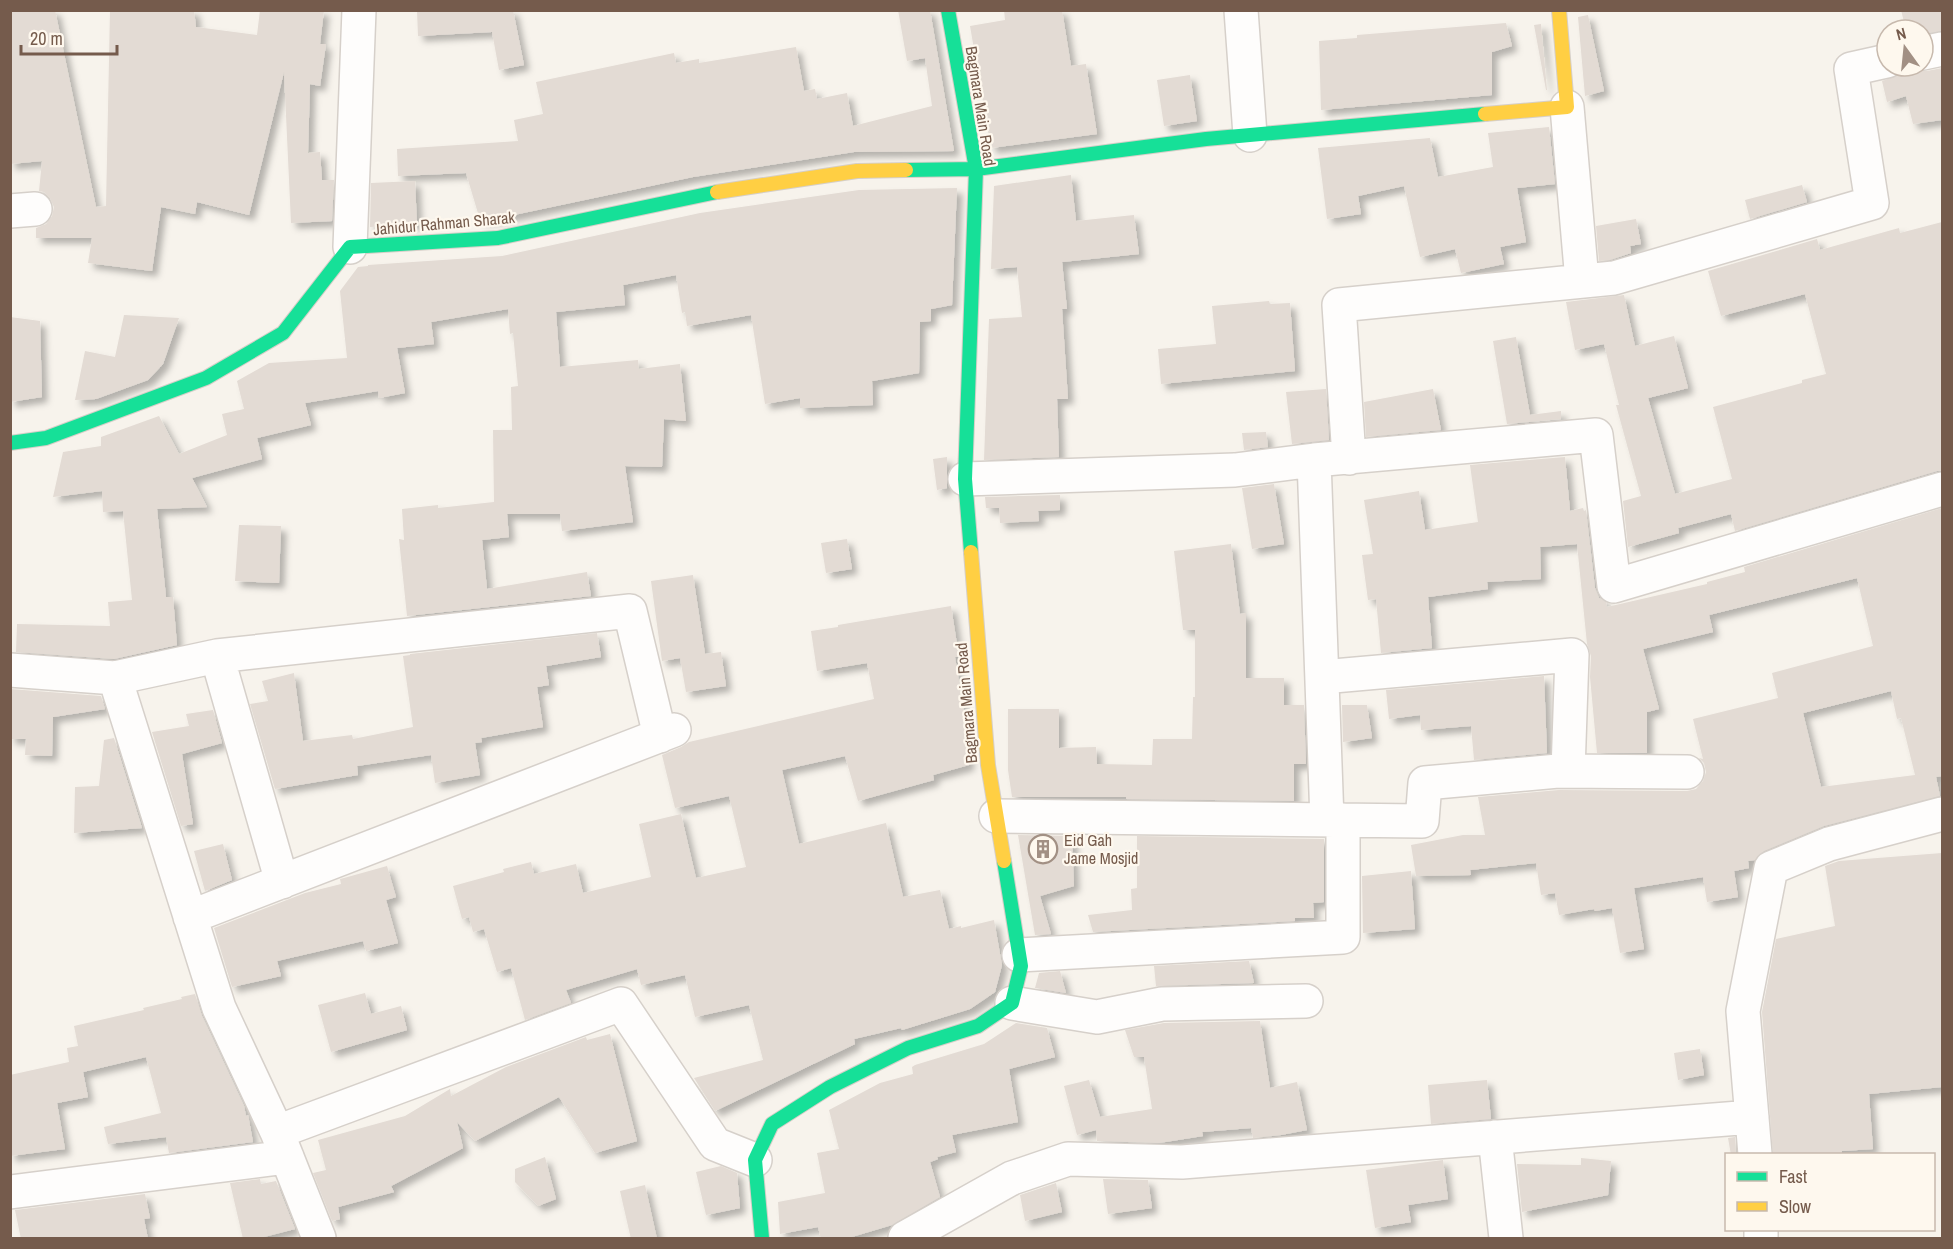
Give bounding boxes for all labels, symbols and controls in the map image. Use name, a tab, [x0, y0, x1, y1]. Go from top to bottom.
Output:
scale bar	[21, 18, 117, 56]
north arrow	[1875, 18, 1935, 78]
text: N	[1894, 22, 1909, 45]
text: 20 m	[30, 26, 63, 51]
street label: Bagmara Main Road	[961, 44, 1001, 168]
street label: Jahidur Rahman Sharak	[372, 206, 516, 240]
street label: Bagmara Main Road	[950, 642, 982, 764]
place label: Eid Gah Jame Mosjid	[1064, 829, 1138, 869]
building icon: Eid Gah Jame Mosjid	[1027, 833, 1059, 865]
legend	[1725, 1153, 1935, 1231]
text: Fast	[1779, 1164, 1807, 1189]
text: Slow	[1779, 1194, 1811, 1219]

